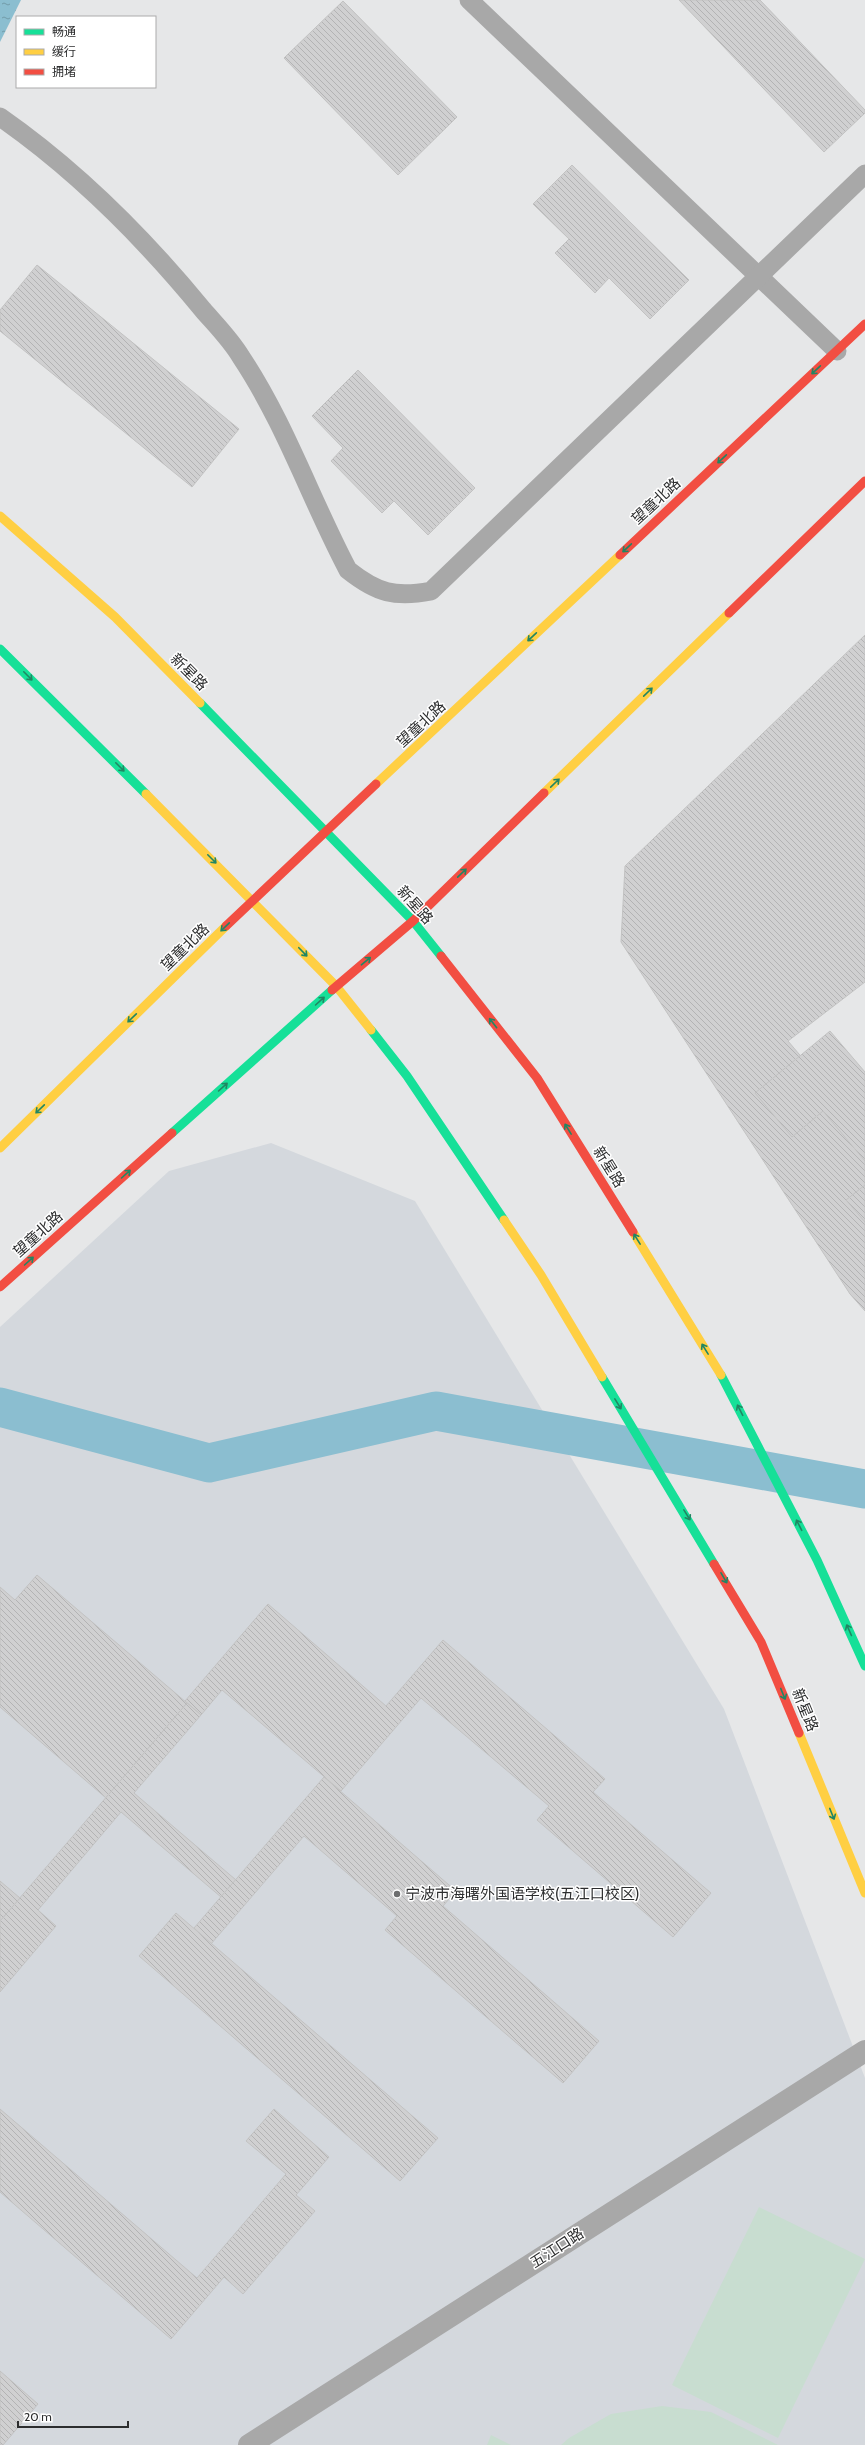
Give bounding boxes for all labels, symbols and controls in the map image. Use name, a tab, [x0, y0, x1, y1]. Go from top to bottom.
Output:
legend	[16, 16, 156, 88]
text: 畅通	[52, 24, 76, 39]
text: 缓行	[52, 44, 76, 59]
text: 拥堵	[52, 64, 76, 79]
one-way arrow	[811, 365, 821, 375]
one-way arrow	[717, 454, 727, 464]
street label: 望童北路	[628, 474, 684, 528]
one-way arrow	[622, 543, 632, 553]
one-way arrow	[527, 633, 538, 642]
street label: 新星路	[167, 650, 211, 694]
one-way arrow	[23, 671, 33, 681]
one-way arrow	[643, 687, 653, 697]
street label: 望童北路	[393, 697, 449, 751]
one-way arrow	[115, 763, 125, 772]
one-way arrow	[550, 778, 560, 788]
one-way arrow	[207, 854, 217, 864]
one-way arrow	[457, 869, 467, 878]
street label: 新星路	[393, 882, 437, 928]
street label: 望童北路	[157, 920, 213, 974]
one-way arrow	[220, 922, 230, 932]
one-way arrow	[299, 947, 308, 957]
one-way arrow	[361, 956, 371, 965]
one-way arrow	[314, 996, 325, 1005]
one-way arrow	[127, 1013, 137, 1023]
one-way arrow	[489, 1017, 497, 1028]
one-way arrow	[217, 1083, 228, 1092]
one-way arrow	[35, 1104, 45, 1114]
one-way arrow	[564, 1123, 573, 1134]
street label: 新星路	[589, 1143, 629, 1191]
one-way arrow	[121, 1169, 131, 1179]
street label: 望童北路	[10, 1207, 66, 1261]
one-way arrow	[633, 1234, 641, 1245]
one-way arrow	[24, 1256, 34, 1265]
one-way arrow	[701, 1344, 710, 1355]
one-way arrow	[615, 1398, 623, 1410]
one-way arrow	[735, 1404, 743, 1416]
one-way arrow	[683, 1509, 691, 1521]
one-way arrow	[795, 1519, 803, 1531]
one-way arrow	[721, 1572, 729, 1584]
one-way arrow	[845, 1624, 852, 1636]
street label: 新星路	[788, 1686, 822, 1734]
one-way arrow	[780, 1687, 787, 1699]
one-way arrow	[829, 1808, 837, 1820]
place label: 宁波市海曙外国语学校(五江口校区)	[405, 1885, 639, 1903]
marker: 宁波市海曙外国语学校(五江口校区)	[392, 1889, 402, 1899]
street label: 五江口路	[527, 2224, 587, 2272]
scale bar	[18, 2403, 128, 2429]
text: 20 m	[24, 2409, 52, 2424]

